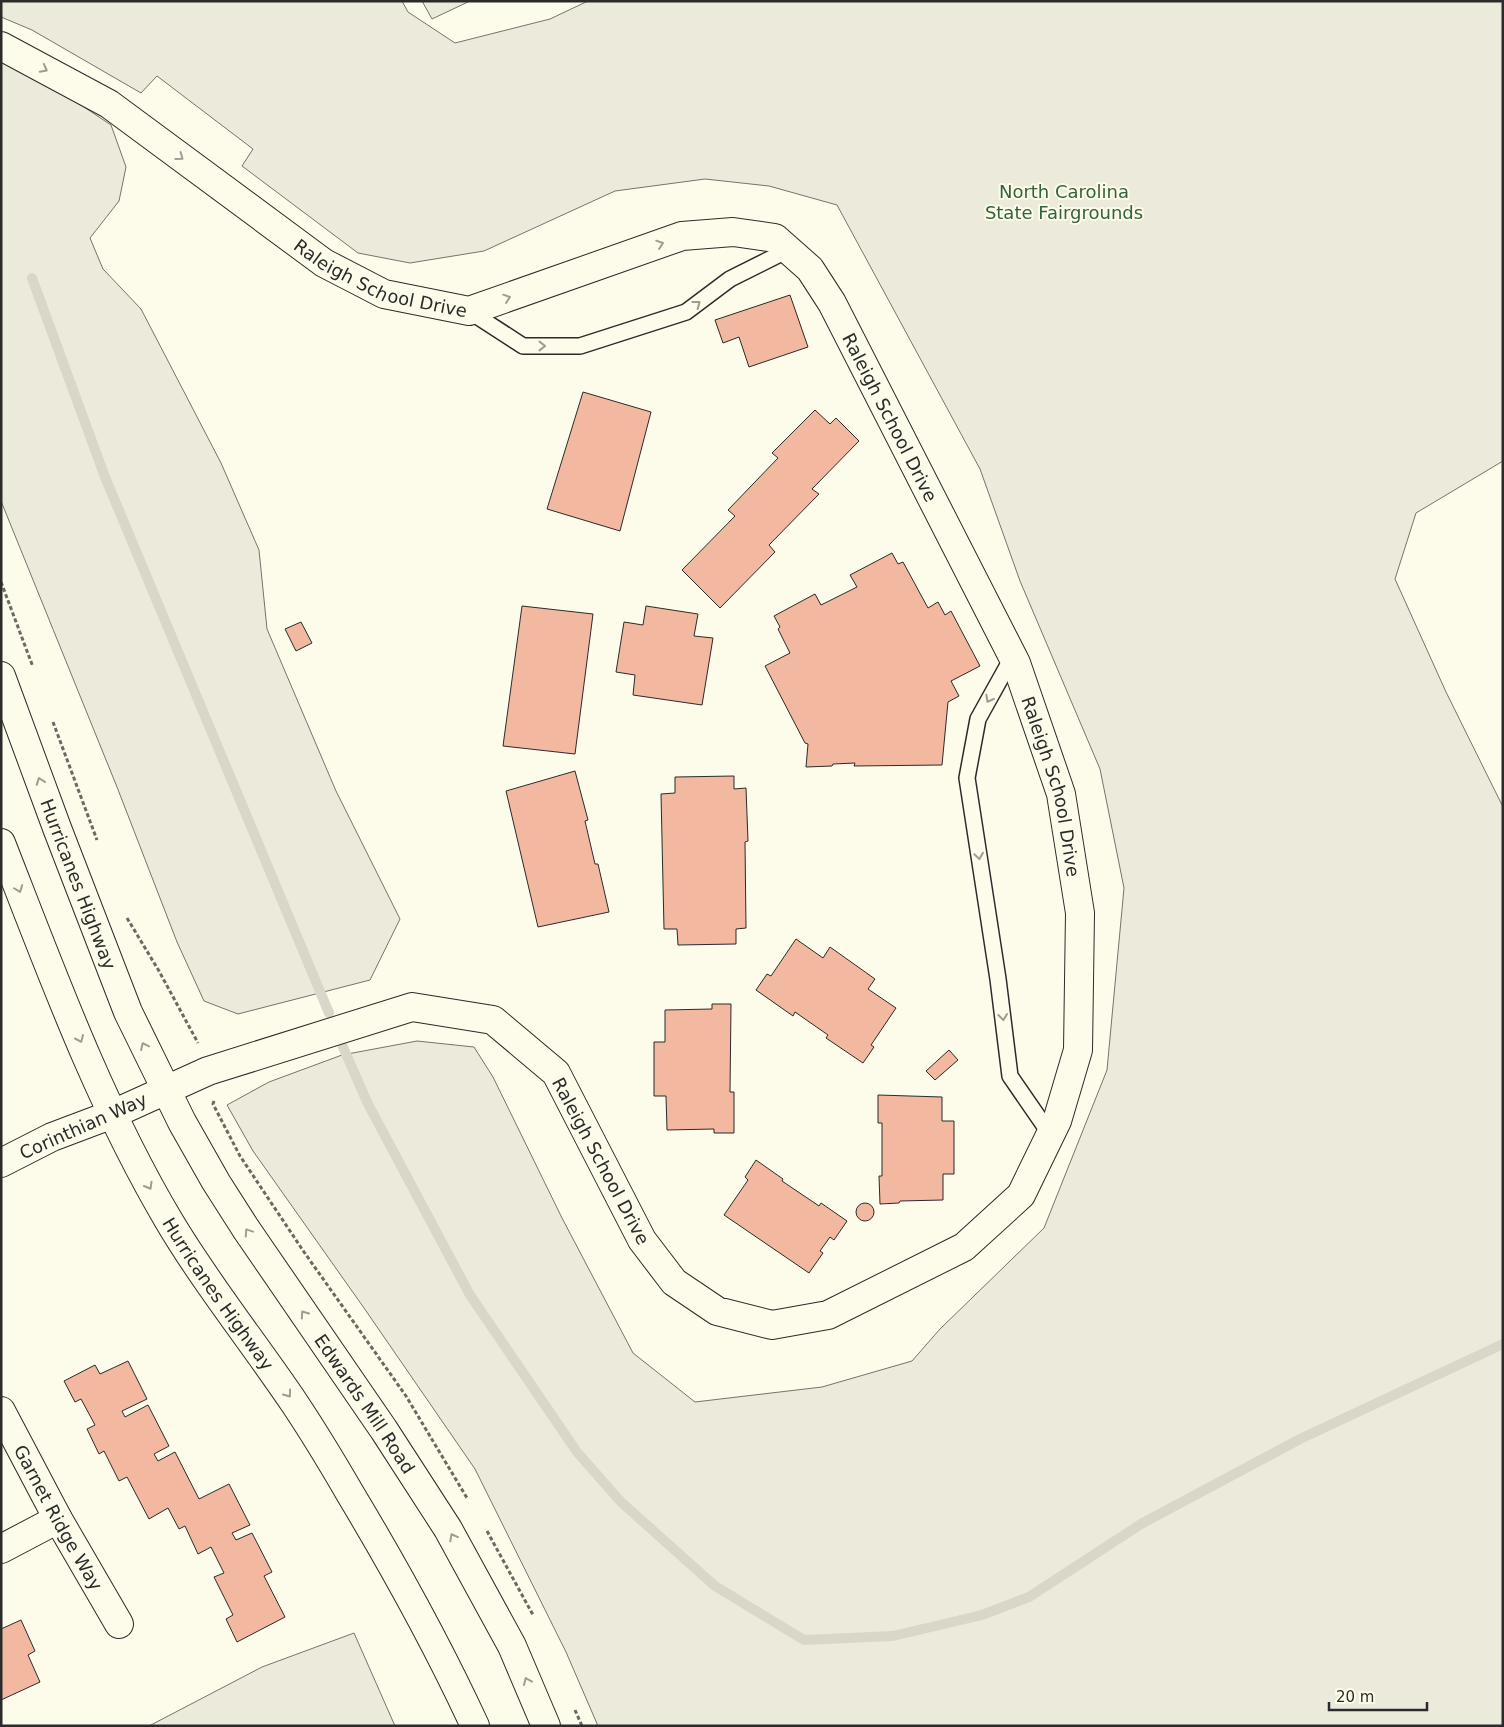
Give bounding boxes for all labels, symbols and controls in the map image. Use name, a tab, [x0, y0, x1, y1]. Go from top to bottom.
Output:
one-way arrow	[39, 63, 48, 73]
one-way arrow	[174, 151, 184, 160]
park label: North Carolina State Fairgrounds	[985, 181, 1143, 223]
street label: Raleigh School Drive	[290, 234, 469, 321]
one-way arrow	[655, 240, 664, 250]
one-way arrow	[502, 294, 510, 304]
one-way arrow	[691, 302, 700, 310]
street label: Raleigh School Drive	[839, 329, 942, 505]
one-way arrow	[539, 341, 547, 351]
one-way arrow	[986, 693, 996, 702]
street label: Raleigh School Drive	[1018, 693, 1085, 878]
one-way arrow	[36, 777, 46, 786]
street label: Hurricanes Highway	[37, 796, 121, 972]
one-way arrow	[973, 853, 984, 861]
one-way arrow	[13, 884, 23, 892]
one-way arrow	[997, 1013, 1008, 1021]
one-way arrow	[73, 1034, 84, 1043]
one-way arrow	[140, 1042, 150, 1051]
street label: Raleigh School Drive	[548, 1074, 654, 1248]
street label: Corinthian Way	[16, 1088, 150, 1164]
one-way arrow	[143, 1181, 153, 1190]
street label: Hurricanes Highway	[159, 1213, 279, 1374]
one-way arrow	[245, 1228, 254, 1237]
one-way arrow	[301, 1310, 310, 1320]
street label: Edwards Mill Road	[311, 1330, 420, 1477]
one-way arrow	[282, 1388, 291, 1398]
street label: Garnet Ridge Way	[10, 1441, 108, 1594]
one-way arrow	[449, 1533, 459, 1542]
one-way arrow	[522, 1677, 533, 1686]
scale bar	[1329, 1680, 1426, 1712]
text: 20 m	[1336, 1688, 1374, 1706]

